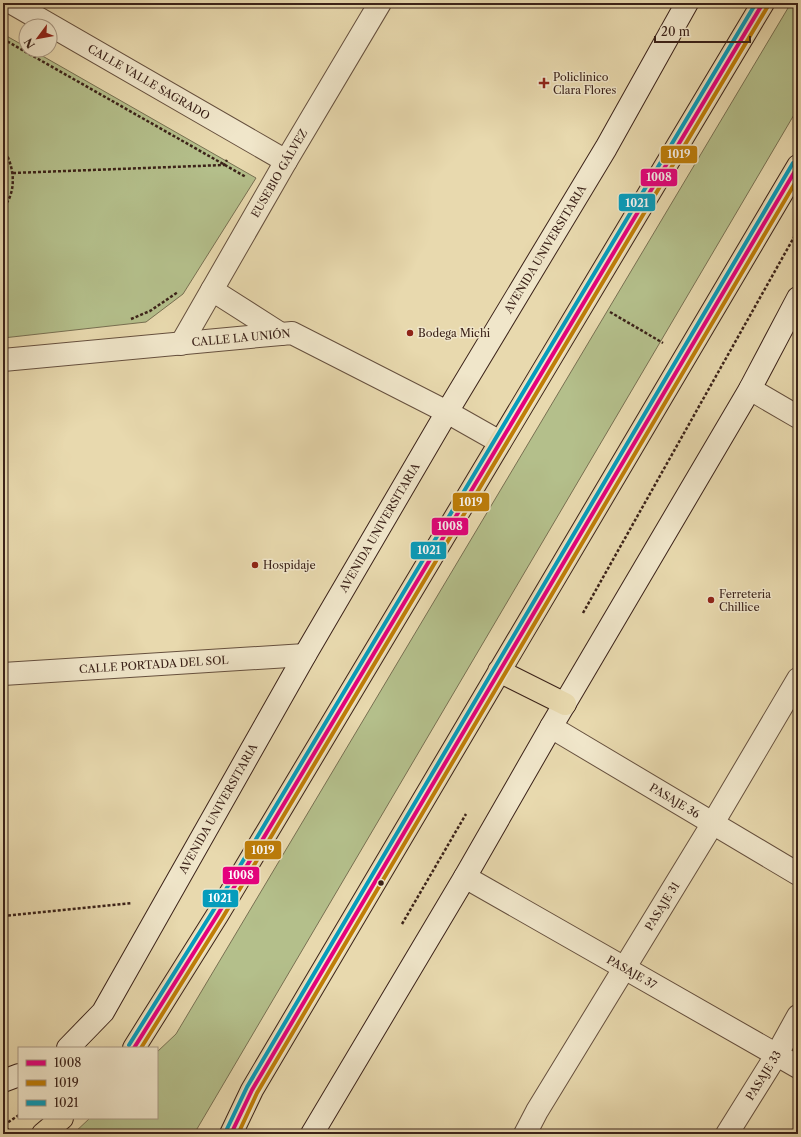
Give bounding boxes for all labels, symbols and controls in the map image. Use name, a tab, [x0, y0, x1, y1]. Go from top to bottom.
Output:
north arrow	[18, 18, 58, 58]
scale bar	[655, 18, 750, 44]
text: 20 m	[661, 24, 690, 39]
text: N	[21, 35, 38, 51]
street label: CALLE VALLE SAGRADO	[85, 41, 212, 123]
place label: Policlinico Clara Flores	[553, 70, 617, 97]
marker: Policlinico Clara Flores	[538, 77, 550, 89]
street label: EUSEBIO GÁLVEZ	[248, 126, 310, 220]
line badge: 1019	[660, 145, 698, 164]
text: 1019	[667, 147, 691, 161]
line badge: 1008	[640, 168, 678, 187]
text: 1008	[646, 170, 672, 184]
street label: AVENIDA UNIVERSITARIA	[501, 182, 590, 317]
line badge: 1021	[618, 193, 656, 212]
text: 1021	[625, 196, 649, 210]
street label: CALLE LA UNIÓN	[191, 326, 291, 349]
place label: Bodega Michi	[418, 326, 491, 340]
marker: Bodega Michi	[405, 328, 415, 338]
street label: AVENIDA UNIVERSITARIA	[336, 460, 423, 596]
line badge: 1019	[452, 492, 490, 512]
text: 1019	[459, 495, 483, 509]
line badge: 1008	[431, 517, 469, 536]
text: 1008	[437, 519, 463, 533]
line badge: 1021	[410, 541, 447, 560]
text: 1021	[417, 543, 441, 557]
place label: Hospidaje	[263, 558, 316, 572]
marker: Hospidaje	[250, 560, 260, 570]
place label: Ferreteria Chillice	[719, 587, 771, 614]
marker: Ferreteria Chillice	[706, 595, 716, 605]
street label: CALLE PORTADA DEL SOL	[79, 653, 230, 676]
street label: AVENIDA UNIVERSITARIA	[175, 740, 261, 877]
street label: PASAJE 36	[647, 780, 703, 821]
line badge: 1019	[244, 840, 282, 860]
text: 1019	[251, 843, 275, 857]
line badge: 1008	[222, 866, 260, 885]
text: 1008	[228, 868, 254, 882]
unlabelled marker	[376, 878, 386, 888]
street label: PASAJE 31	[642, 879, 683, 933]
line badge: 1021	[202, 889, 239, 908]
text: 1021	[208, 891, 232, 905]
street label: PASAJE 37	[604, 952, 660, 992]
legend	[18, 1047, 158, 1119]
street label: PASAJE 33	[743, 1048, 784, 1103]
text: 1008	[54, 1055, 81, 1070]
text: 1019	[54, 1075, 79, 1090]
text: 1021	[54, 1095, 79, 1110]

